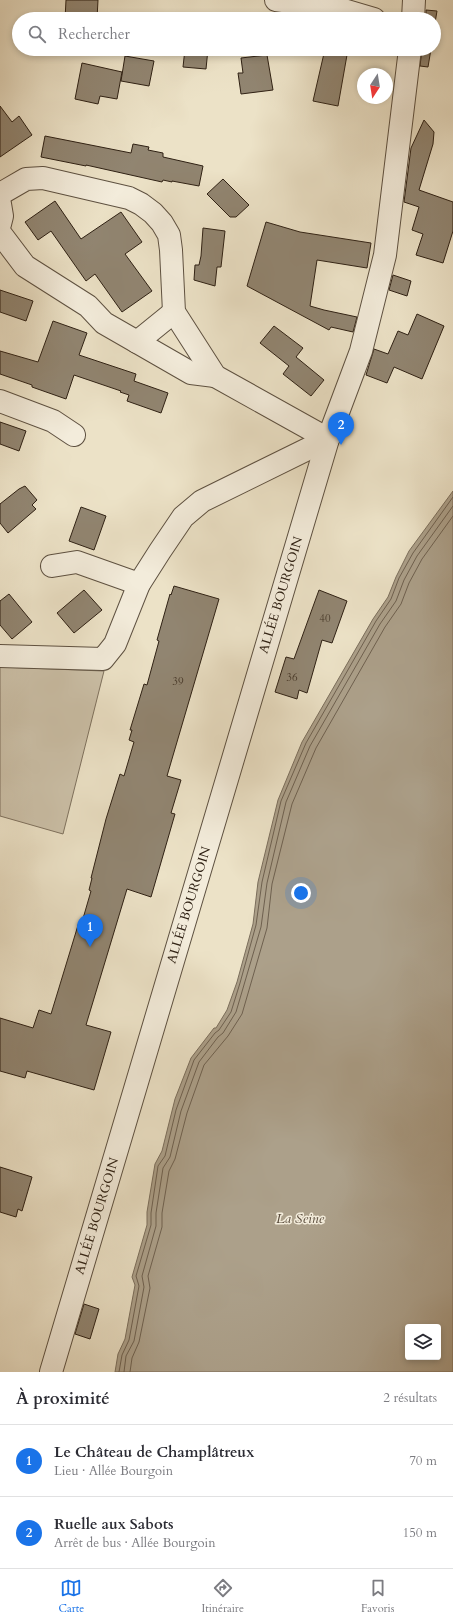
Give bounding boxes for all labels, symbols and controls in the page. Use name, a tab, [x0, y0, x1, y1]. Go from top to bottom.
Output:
search box	[12, 12, 441, 56]
icon: search	[26, 23, 48, 45]
text: Rechercher	[58, 24, 130, 44]
north arrow	[357, 68, 393, 104]
pin: 2	[328, 412, 354, 445]
street label: ALLÉE BOURGOIN	[255, 534, 307, 656]
house number: 40	[319, 611, 331, 626]
house number: 36	[286, 670, 298, 685]
house number: 39	[172, 674, 184, 689]
street label: ALLÉE BOURGOIN	[163, 844, 215, 966]
your location	[291, 883, 311, 903]
pin: 1	[77, 914, 103, 947]
street label: ALLÉE BOURGOIN	[71, 1155, 123, 1277]
water label: La Seine	[276, 1209, 325, 1228]
map controls	[405, 1324, 441, 1360]
button: layers	[405, 1324, 441, 1360]
text: À proximité	[16, 1387, 110, 1410]
text: 2 résultats	[383, 1389, 437, 1407]
text: Le Château de Champlâtreux	[54, 1442, 254, 1462]
text: 1	[26, 1452, 32, 1470]
text: 70 m	[409, 1452, 437, 1470]
text: Lieu · Allée Bourgoin	[54, 1462, 173, 1480]
text: Ruelle aux Sabots	[54, 1514, 174, 1534]
text: 2	[26, 1524, 32, 1542]
text: 150 m	[403, 1524, 437, 1542]
text: Arrêt de bus · Allée Bourgoin	[54, 1534, 216, 1552]
tab: Carte	[59, 1577, 84, 1616]
tab: Itinéraire	[201, 1577, 244, 1616]
tab: Favoris	[361, 1577, 394, 1616]

